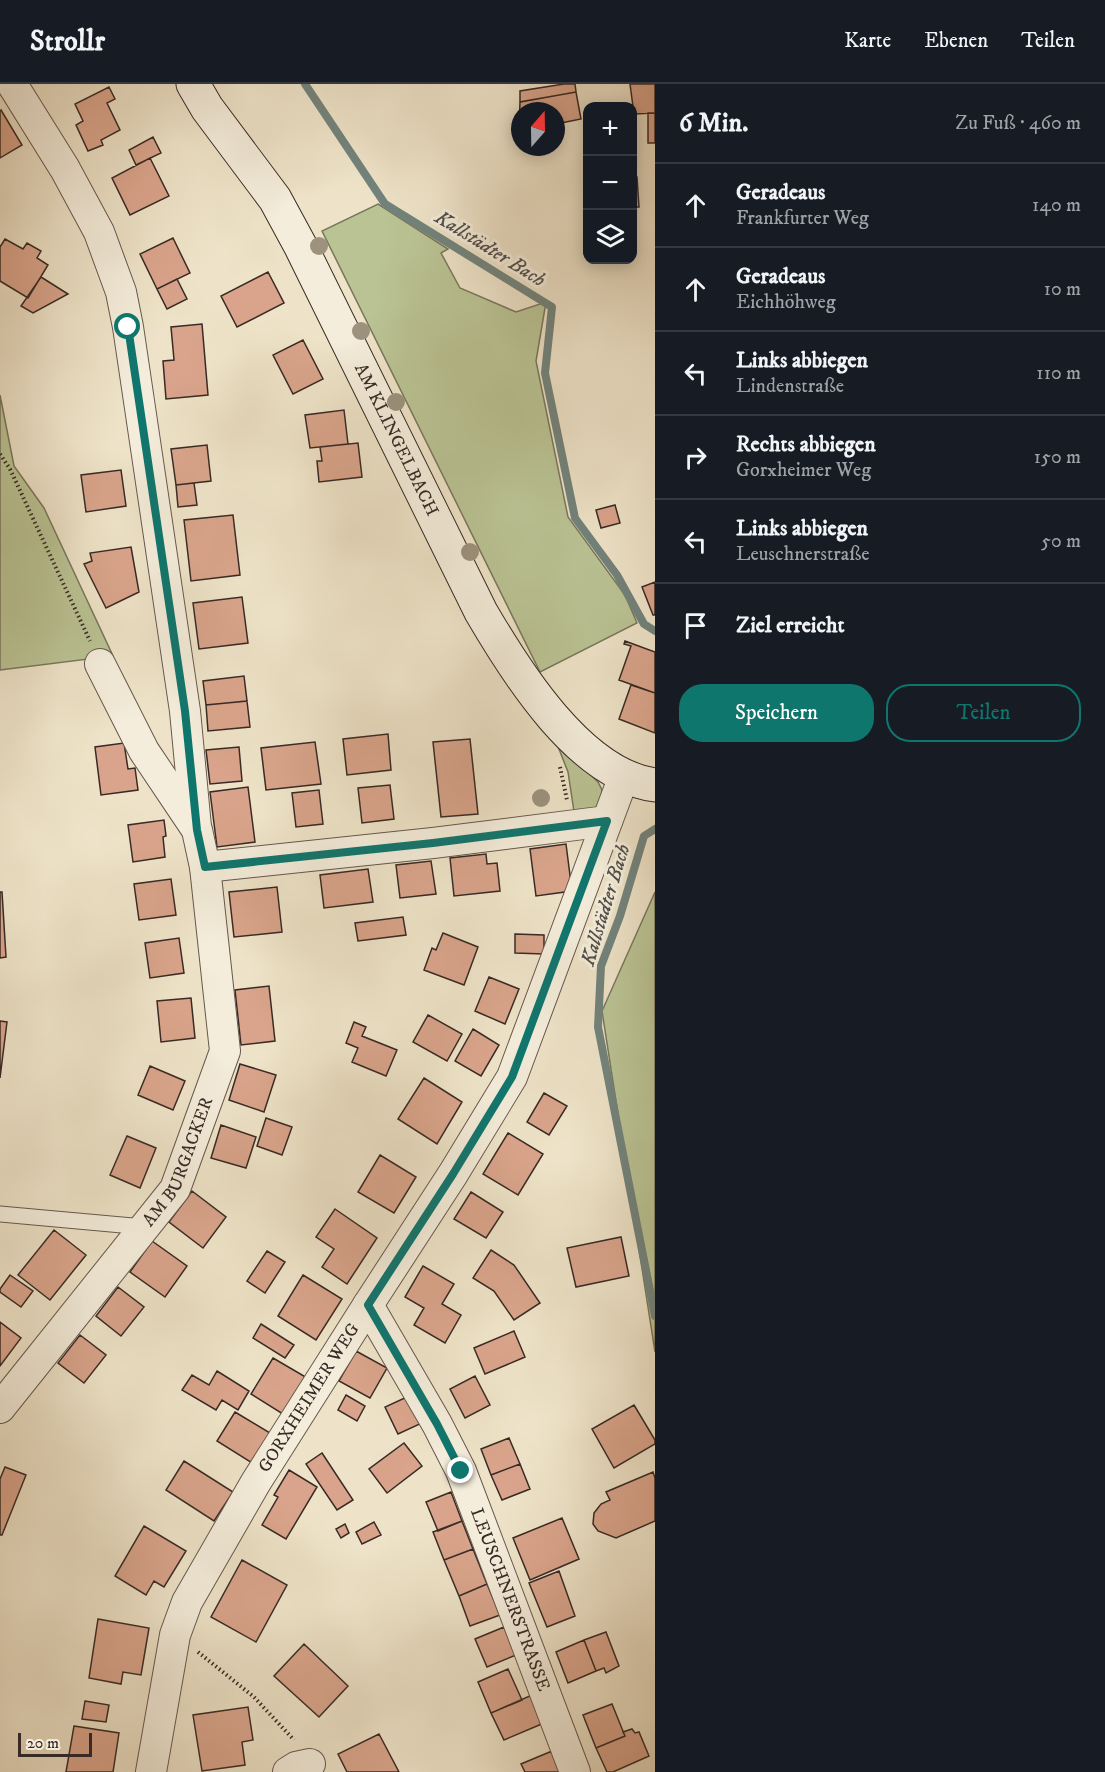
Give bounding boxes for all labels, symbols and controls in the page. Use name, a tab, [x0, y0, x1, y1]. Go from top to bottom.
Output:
text: Strollr	[30, 24, 105, 59]
text: Karte	[844, 28, 891, 54]
text: Ebenen	[924, 28, 988, 54]
text: Teilen	[1021, 28, 1075, 54]
north arrow	[511, 102, 565, 156]
map controls	[583, 102, 637, 264]
button: +	[583, 102, 637, 156]
text: 6 Min.	[679, 107, 748, 140]
text: Zu Fuß · 460 m	[955, 111, 1081, 136]
button: −	[583, 156, 637, 210]
text: Geradeaus	[736, 179, 825, 206]
icon: ahead	[679, 189, 712, 222]
text: 140 m	[1032, 193, 1081, 218]
water label: Kallstädter Bach	[429, 205, 550, 293]
text: Frankfurter Weg	[736, 206, 869, 231]
button: layers	[583, 210, 637, 264]
text: Geradeaus	[736, 263, 825, 290]
icon: ahead	[679, 273, 712, 306]
text: 10 m	[1044, 277, 1081, 302]
text: Eichhöhweg	[736, 290, 836, 315]
route start	[114, 313, 140, 339]
text: Links abbiegen	[736, 347, 868, 374]
icon: left	[679, 357, 712, 390]
street label: AM KLINGELBACH	[349, 360, 443, 520]
text: 110 m	[1036, 361, 1081, 386]
text: Lindenstraße	[736, 374, 844, 399]
text: Rechts abbiegen	[736, 431, 876, 458]
icon: right	[679, 441, 712, 474]
text: 150 m	[1034, 445, 1081, 470]
text: Gorxheimer Weg	[736, 458, 871, 483]
text: Links abbiegen	[736, 515, 868, 542]
icon: left	[679, 525, 712, 558]
text: 50 m	[1041, 529, 1081, 554]
text: Leuschnerstraße	[736, 542, 870, 567]
icon: arrive	[679, 609, 712, 642]
text: Ziel erreicht	[736, 612, 844, 639]
button: Speichern	[679, 684, 874, 742]
button: Teilen	[886, 684, 1081, 742]
water label: Kallstädter Bach	[575, 841, 636, 970]
street label: AM BURGACKER	[138, 1094, 218, 1231]
street label: GORXHEIMER WEG	[254, 1319, 365, 1477]
route end	[447, 1457, 473, 1483]
street label: LEUSCHNERSTRASSE	[465, 1505, 554, 1695]
scale bar	[18, 1730, 92, 1758]
text: 20 m	[27, 1733, 59, 1753]

